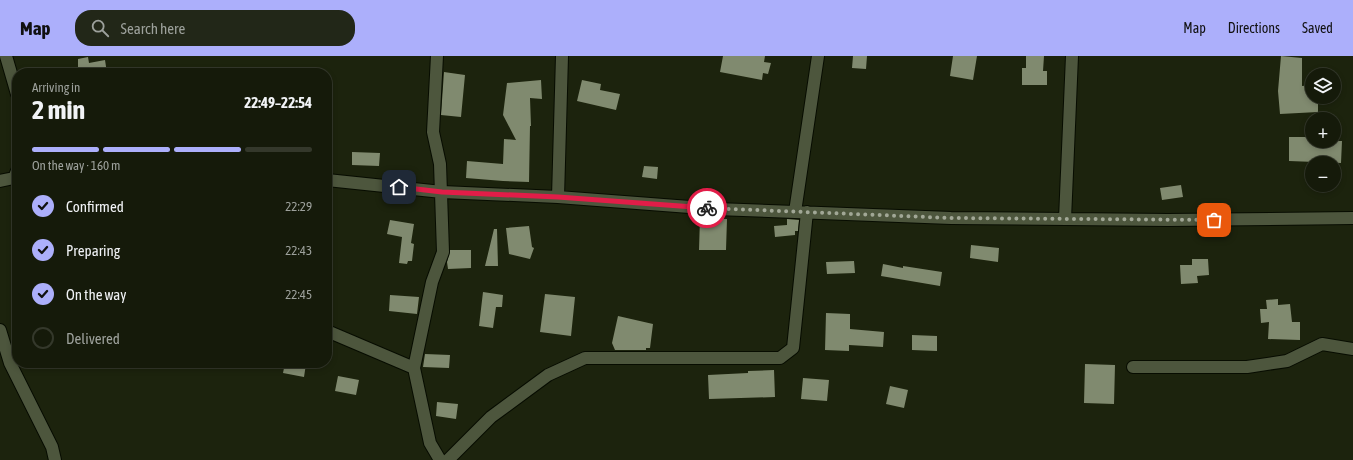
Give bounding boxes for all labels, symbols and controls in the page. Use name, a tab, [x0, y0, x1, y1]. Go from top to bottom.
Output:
search box	[75, 10, 355, 46]
text: Map	[20, 17, 51, 39]
icon: search	[89, 17, 111, 39]
text: Search here	[121, 20, 185, 37]
text: Map	[1183, 20, 1206, 36]
text: Directions	[1228, 20, 1280, 36]
text: Saved	[1302, 20, 1333, 36]
map controls	[1305, 68, 1341, 192]
button: layers	[1305, 68, 1341, 104]
text: Arriving in	[32, 80, 80, 95]
text: 22:49–22:54	[244, 94, 312, 111]
text: 2 min	[32, 95, 85, 125]
button: +	[1305, 112, 1341, 148]
button: −	[1305, 156, 1341, 192]
text: On the way · 160 m	[32, 158, 120, 173]
pin	[382, 170, 416, 204]
icon: home	[388, 176, 410, 198]
courier	[687, 188, 727, 228]
icon: check	[32, 195, 54, 217]
icon: bike	[696, 197, 718, 219]
text: Confirmed	[66, 198, 124, 215]
text: 22:29	[285, 199, 312, 214]
pin	[1197, 203, 1231, 237]
icon: bag	[1203, 209, 1225, 231]
icon: check	[32, 239, 54, 261]
text: Preparing	[66, 242, 120, 259]
text: 22:43	[285, 243, 312, 258]
icon: check	[32, 283, 54, 305]
text: On the way	[66, 286, 127, 303]
text: 22:45	[285, 287, 312, 302]
text: Delivered	[66, 330, 120, 347]

